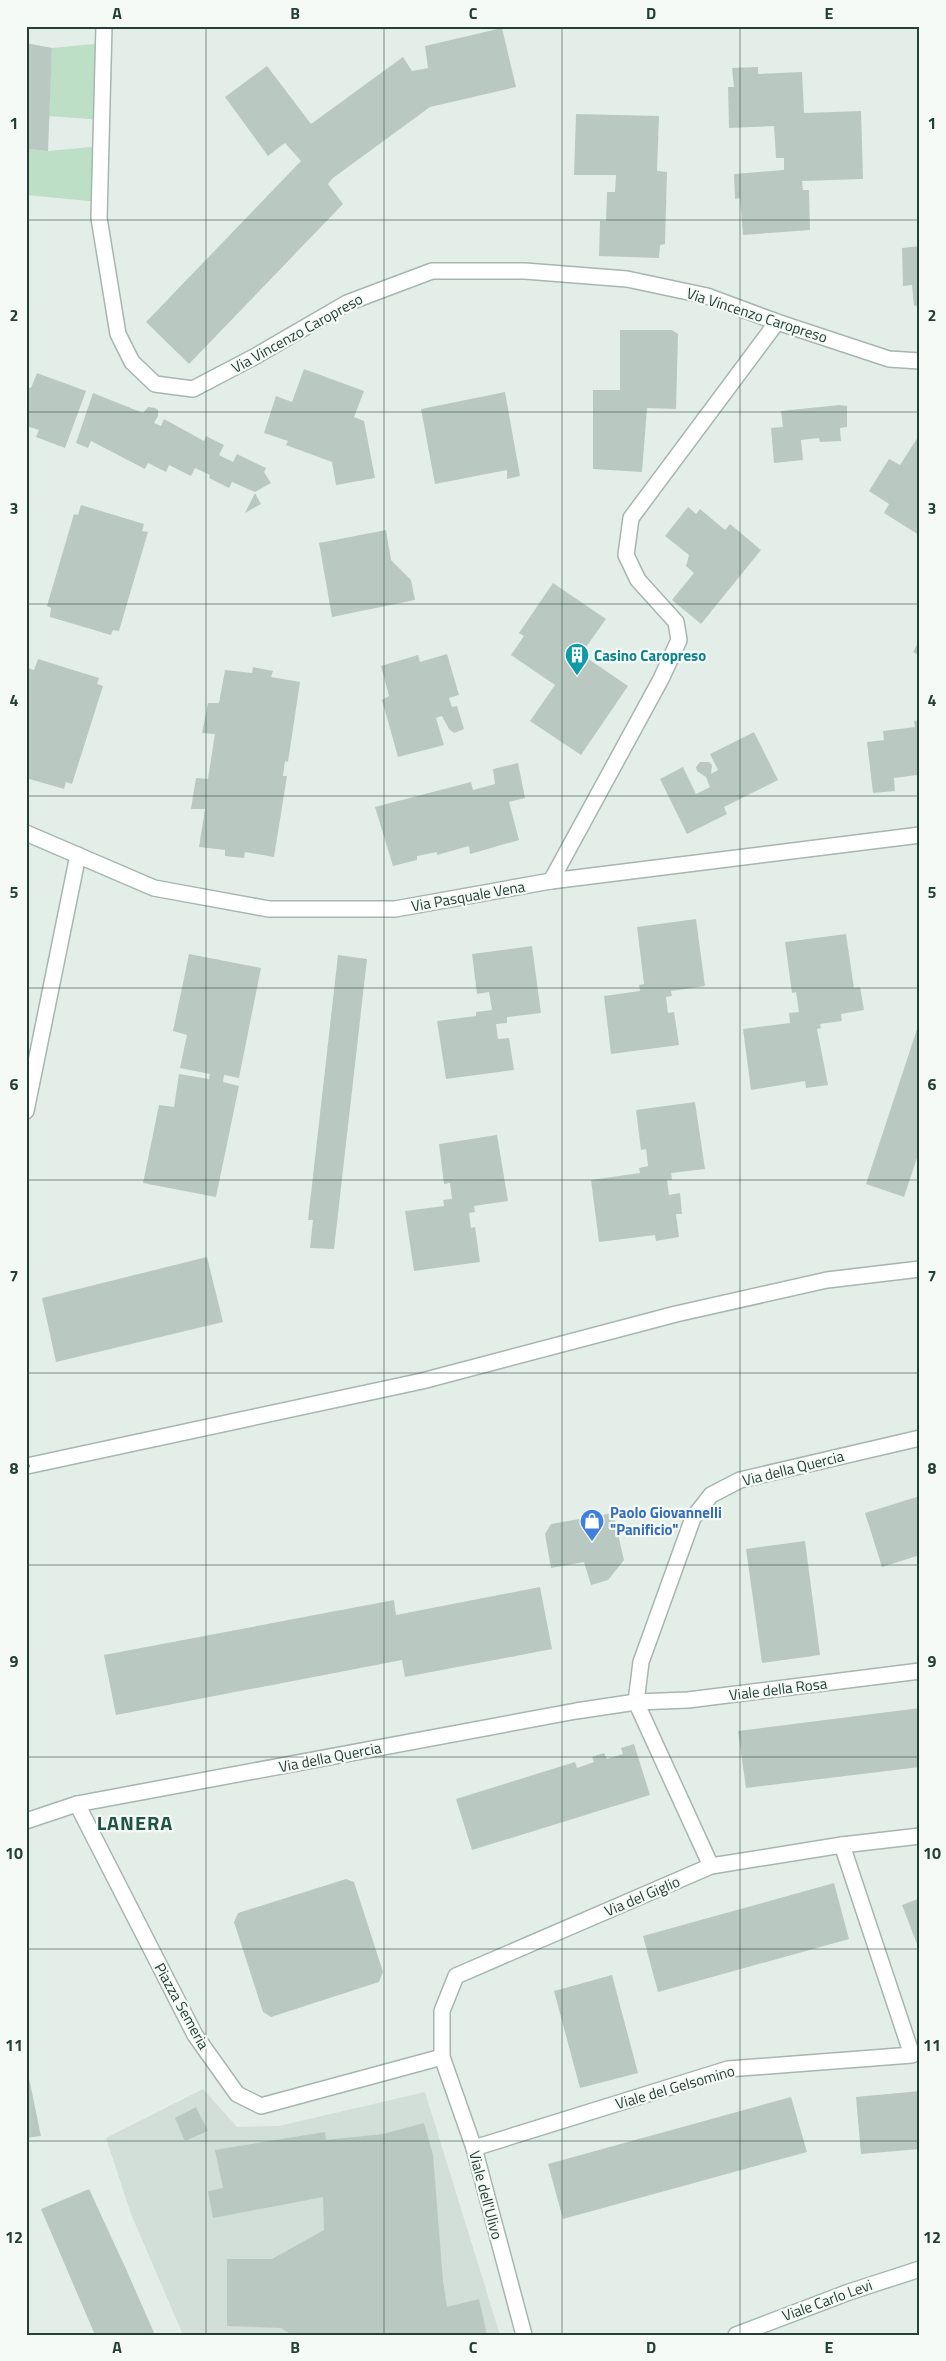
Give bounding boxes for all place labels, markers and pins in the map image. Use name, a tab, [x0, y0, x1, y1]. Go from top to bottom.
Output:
building icon: Casino Caropreso	[564, 642, 590, 676]
place label: Casino Caropreso	[594, 644, 706, 667]
place label: Paolo Giovannelli "Panificio"	[610, 1501, 722, 1541]
shop icon: Paolo Giovannelli "Panificio"	[579, 1508, 605, 1542]

